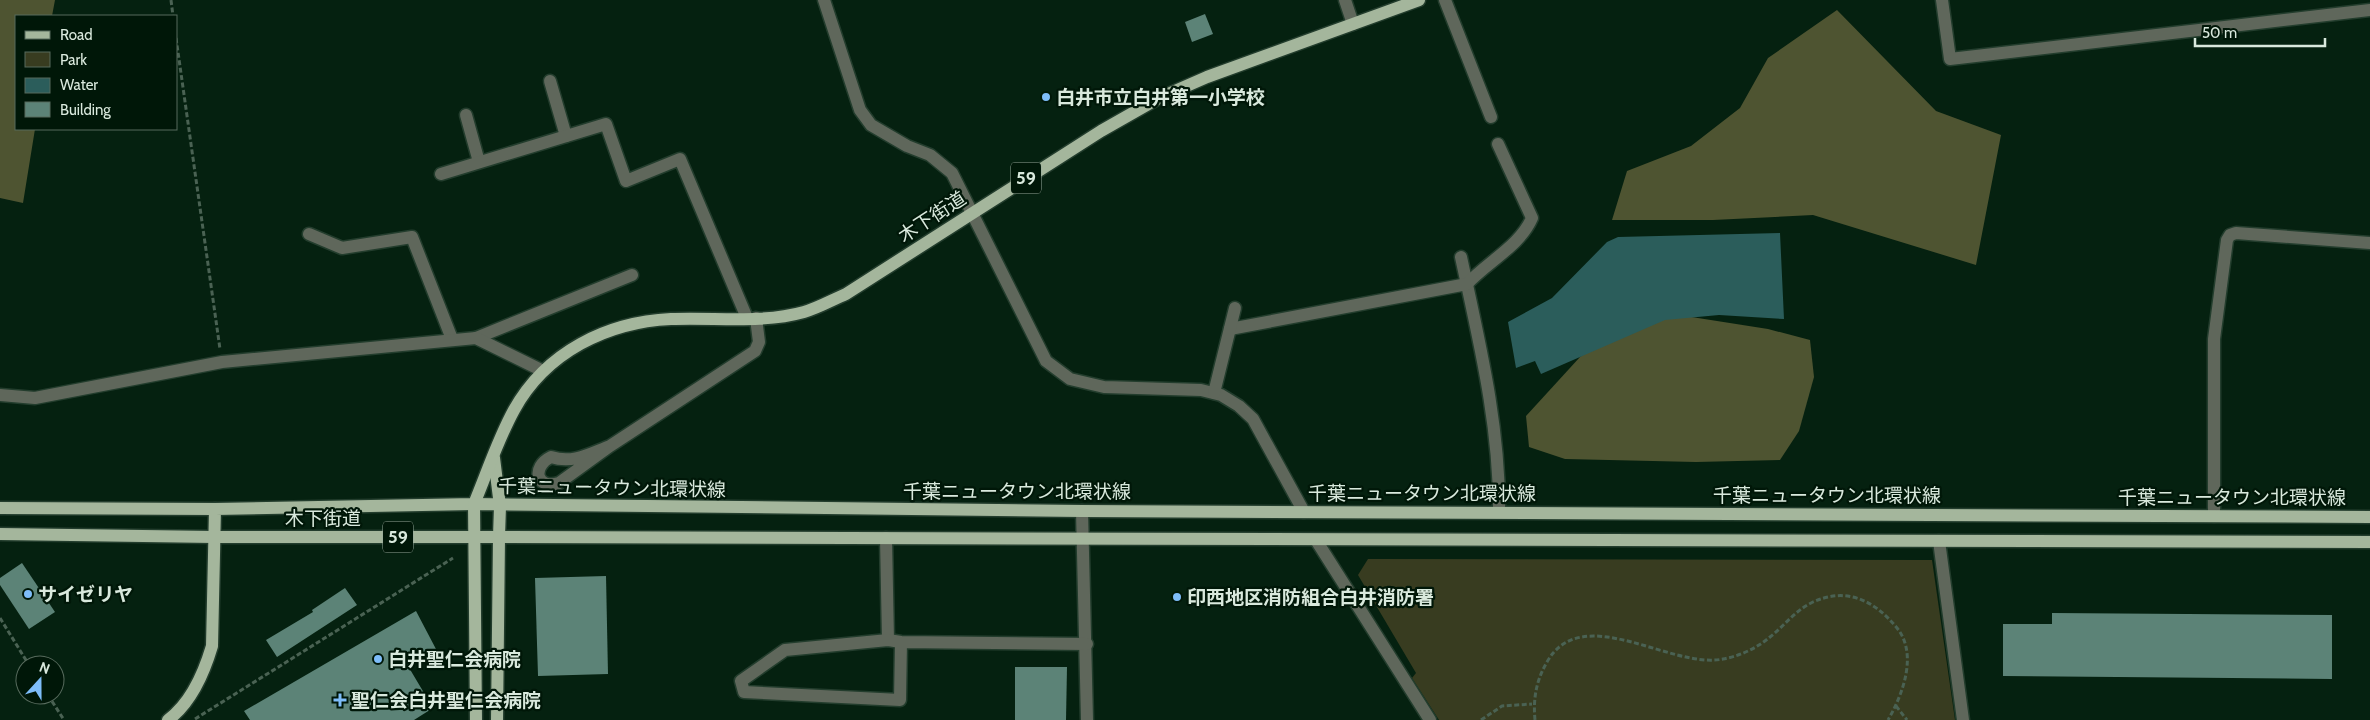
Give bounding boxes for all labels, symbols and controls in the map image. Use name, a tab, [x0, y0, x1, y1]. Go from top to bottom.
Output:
legend	[15, 15, 178, 130]
scale bar	[2195, 15, 2325, 47]
text: 50 m	[2202, 24, 2237, 42]
text: Road	[60, 26, 93, 44]
text: Park	[60, 51, 87, 69]
text: Water	[60, 76, 98, 94]
place label: 白井市立白井第一小学校	[1056, 86, 1265, 109]
marker: 白井市立白井第一小学校	[1040, 91, 1052, 103]
text: Building	[60, 101, 111, 119]
road number: 59	[1011, 162, 1041, 194]
street label: 木下街道	[894, 187, 970, 247]
street label: 千葉ニュータウン北環状線	[498, 475, 726, 501]
street label: 千葉ニュータウン北環状線	[903, 480, 1131, 503]
street label: 千葉ニュータウン北環状線	[1308, 482, 1536, 505]
street label: 千葉ニュータウン北環状線	[1713, 484, 1941, 507]
street label: 千葉ニュータウン北環状線	[2118, 486, 2346, 509]
street label: 木下街道	[285, 507, 361, 530]
road number: 59	[383, 522, 413, 552]
place label: サイゼリヤ	[38, 583, 133, 606]
place label: 印西地区消防組合白井消防署	[1187, 586, 1434, 609]
marker: サイゼリヤ	[22, 588, 34, 600]
marker: 印西地区消防組合白井消防署	[1171, 591, 1183, 603]
place label: 白井聖仁会病院	[388, 648, 521, 671]
marker: 白井聖仁会病院	[372, 653, 384, 665]
north arrow	[15, 655, 65, 705]
text: N	[37, 658, 53, 678]
place label: 聖仁会白井聖仁会病院	[351, 689, 541, 712]
marker: 聖仁会白井聖仁会病院	[333, 693, 347, 707]

